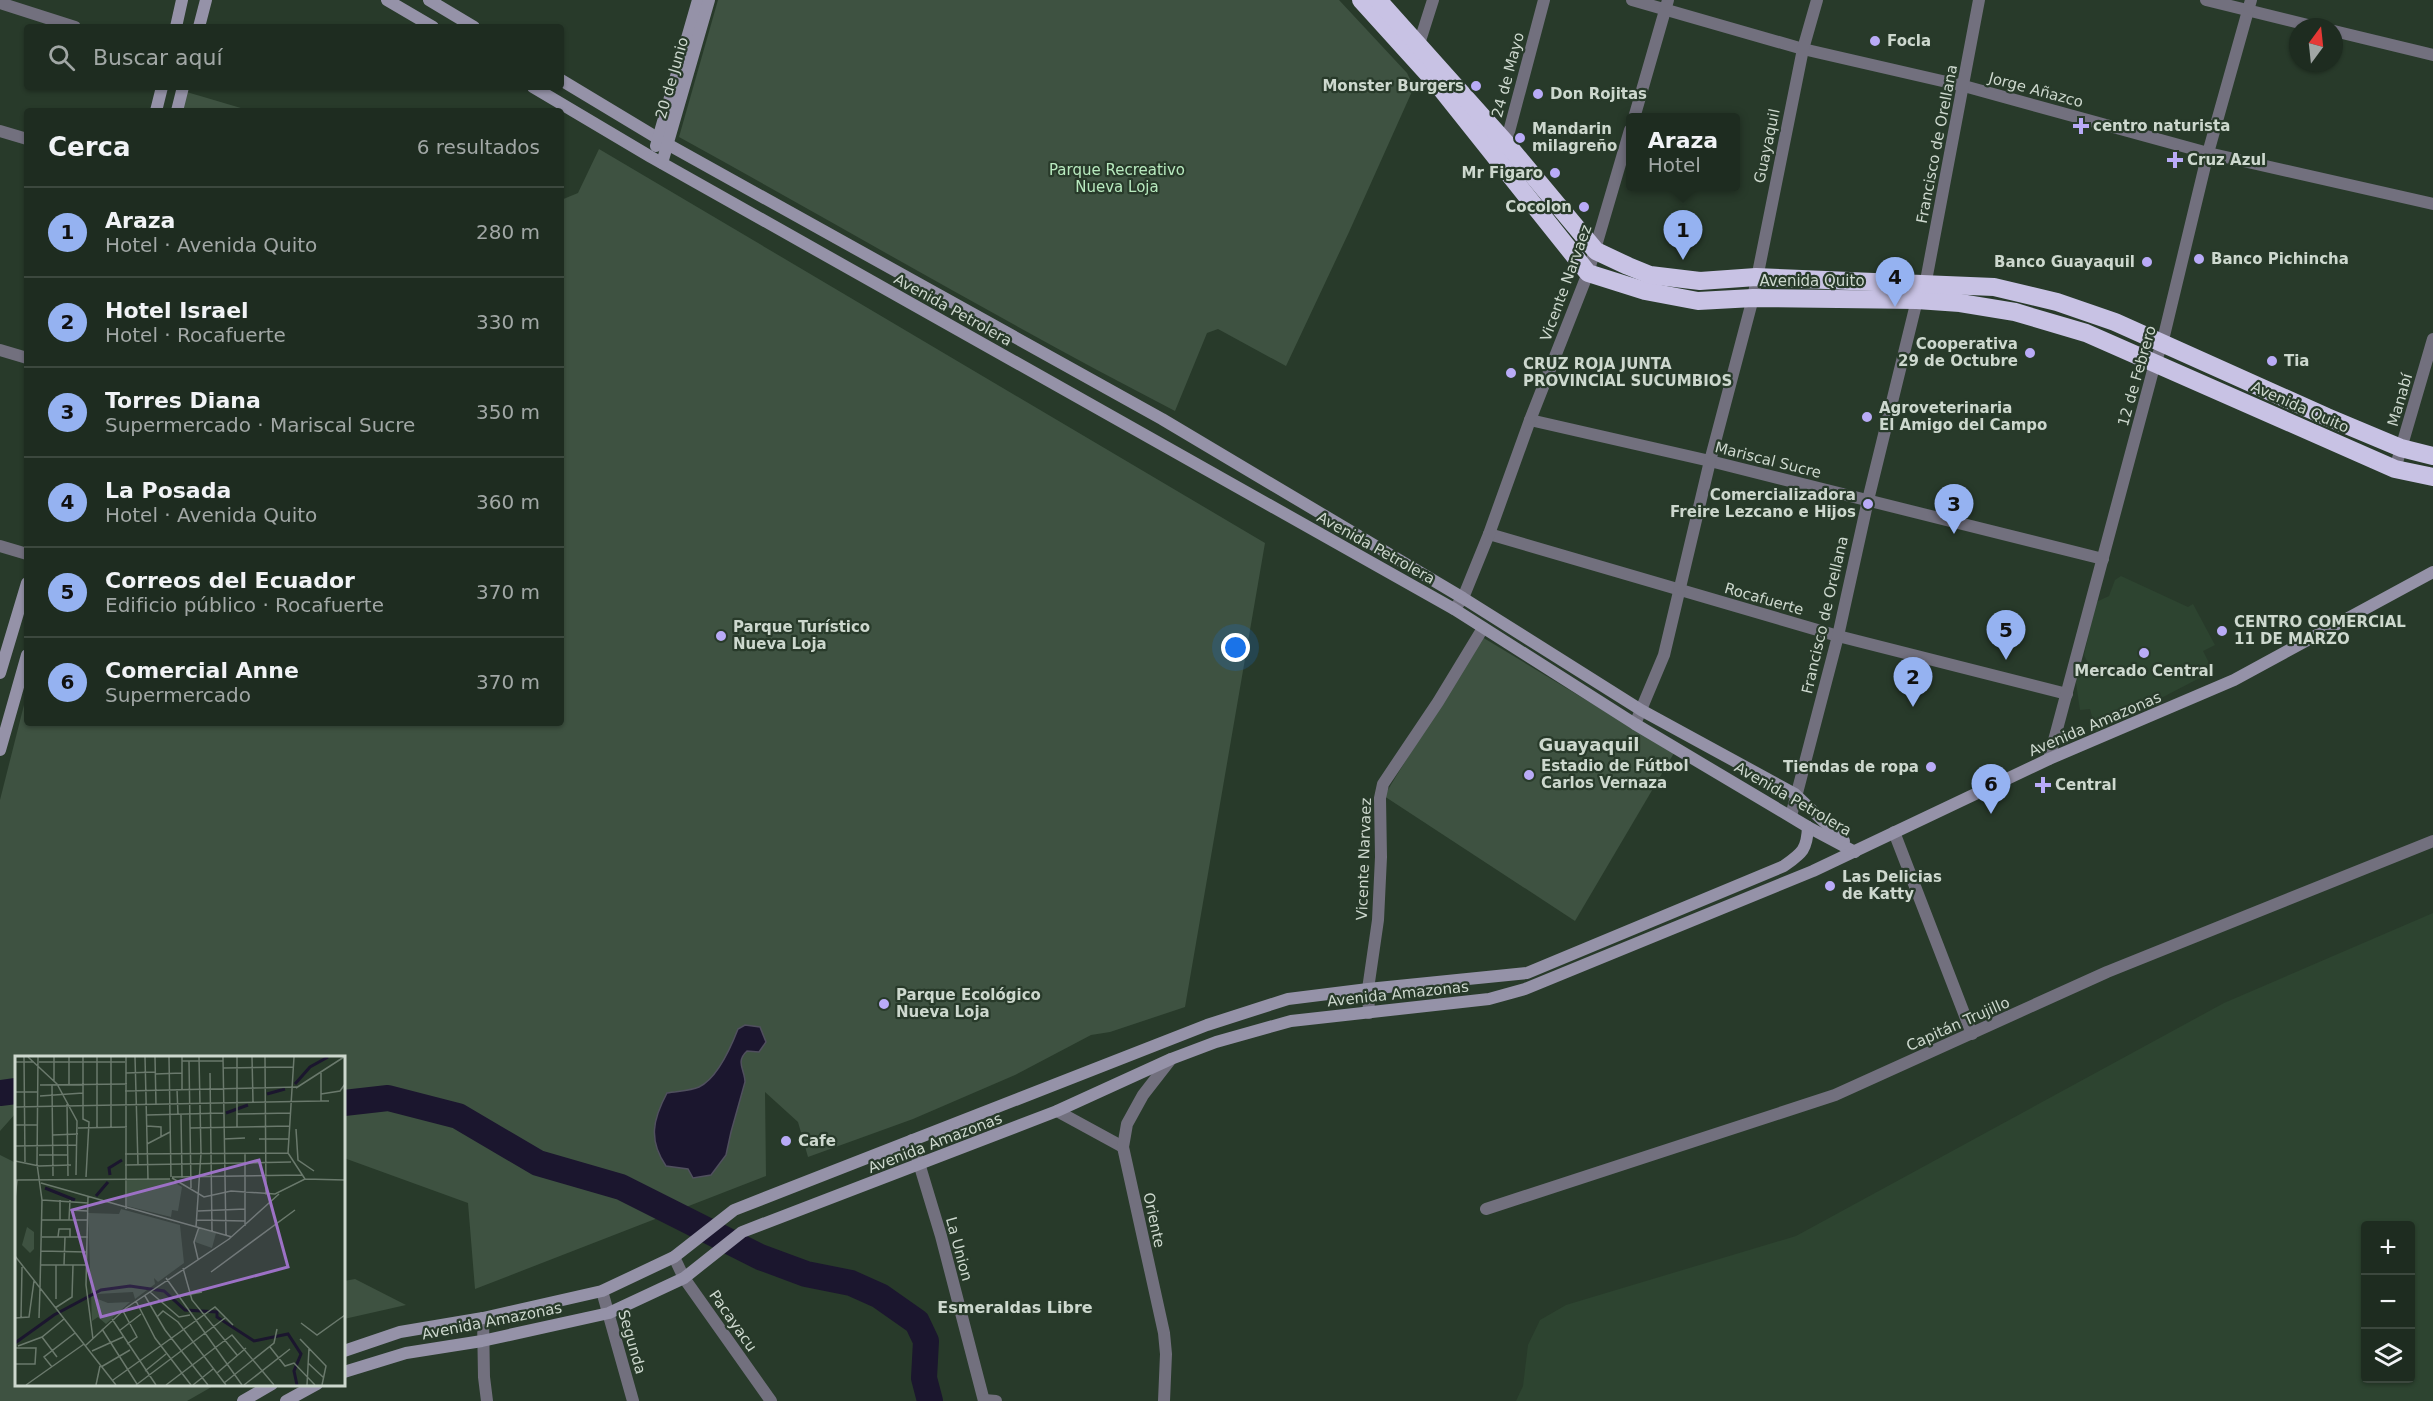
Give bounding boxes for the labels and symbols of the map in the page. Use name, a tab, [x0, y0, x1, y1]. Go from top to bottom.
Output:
north arrow	[2289, 18, 2343, 72]
street label: 24 de Mayo	[1488, 30, 1528, 120]
place label: Focla	[1887, 32, 1931, 50]
marker: Focla	[1868, 34, 1882, 48]
street label: 20 de Junio	[652, 35, 692, 121]
street label: Francisco de Orellana	[1913, 63, 1961, 225]
street label: Jorge Añazco	[1986, 68, 2085, 111]
place label: Monster Burgers	[1322, 77, 1464, 95]
marker: Monster Burgers	[1469, 79, 1483, 93]
place label: Don Rojitas	[1550, 85, 1647, 103]
marker: Don Rojitas	[1531, 87, 1545, 101]
street label: Guayaquil	[1750, 107, 1784, 185]
place label: centro naturista	[2093, 117, 2230, 135]
marker: centro naturista	[2074, 119, 2088, 133]
place label: Mandarin milagreño	[1532, 120, 1617, 155]
marker: Mandarin milagreño	[1513, 131, 1527, 145]
place label: Cruz Azul	[2187, 151, 2266, 169]
marker: Cruz Azul	[2168, 153, 2182, 167]
park label: Parque Recreativo Nueva Loja	[1049, 161, 1185, 196]
place label: Mr Figaro	[1462, 164, 1543, 182]
marker: Mr Figaro	[1548, 166, 1562, 180]
place label: Cocolon	[1505, 198, 1572, 216]
marker: Cocolon	[1577, 200, 1591, 214]
pin: 1	[1664, 210, 1702, 260]
street label: Vicente Narvaez	[1537, 222, 1595, 344]
place label: Banco Pichincha	[2211, 250, 2349, 268]
marker: Banco Pichincha	[2192, 252, 2206, 266]
place label: Banco Guayaquil	[1994, 253, 2135, 271]
marker: Banco Guayaquil	[2140, 255, 2154, 269]
pin: 4	[1876, 258, 1914, 307]
street label: Avenida Petrolera	[891, 270, 1015, 350]
street label: Avenida Quito	[1759, 272, 1865, 290]
street label: 12 de Febrero	[2114, 324, 2160, 428]
place label: Cooperativa 29 de Octubre	[1898, 335, 2018, 370]
marker: Cooperativa 29 de Octubre	[2023, 346, 2037, 360]
place label: Tia	[2284, 352, 2310, 370]
marker: Tia	[2265, 354, 2279, 368]
place label: CRUZ ROJA JUNTA PROVINCIAL SUCUMBIOS	[1523, 355, 1732, 390]
marker: CRUZ ROJA JUNTA PROVINCIAL SUCUMBIOS	[1504, 366, 1518, 380]
street label: Manabí	[2384, 371, 2416, 429]
street label: Avenida Quito	[2248, 377, 2352, 437]
place label: Agroveterinaria El Amigo del Campo	[1879, 399, 2047, 434]
marker: Agroveterinaria El Amigo del Campo	[1860, 410, 1874, 424]
street label: Mariscal Sucre	[1713, 438, 1823, 482]
pin: 3	[1934, 484, 1974, 534]
place label: Comercializadora Freire Lezcano e Hijos	[1670, 486, 1856, 521]
marker: Comercializadora Freire Lezcano e Hijos	[1861, 497, 1875, 511]
street label: Avenida Petrolera	[1314, 508, 1438, 588]
street label: Francisco de Orellana	[1798, 534, 1852, 696]
street label: Rocafuerte	[1722, 579, 1806, 619]
pin: 5	[1986, 610, 2026, 660]
place label: CENTRO COMERCIAL 11 DE MARZO	[2234, 613, 2406, 648]
place label: Parque Turístico Nueva Loja	[733, 618, 870, 653]
marker: CENTRO COMERCIAL 11 DE MARZO	[2215, 624, 2229, 638]
marker: Parque Turístico Nueva Loja	[714, 629, 728, 643]
your location	[1221, 633, 1250, 662]
marker: Mercado Central	[2137, 646, 2151, 660]
pin: 2	[1894, 658, 1932, 707]
place label: Mercado Central	[2074, 662, 2214, 680]
street label: Avenida Amazonas	[2026, 688, 2164, 760]
district label: Guayaquil	[1538, 734, 1640, 755]
place label: Estadio de Fútbol Carlos Vernaza	[1541, 757, 1689, 792]
street label: Avenida Petrolera	[1731, 758, 1855, 840]
place label: Tiendas de ropa	[1783, 758, 1919, 776]
marker: Tiendas de ropa	[1924, 760, 1938, 774]
pin: 6	[1972, 764, 2010, 814]
marker: Estadio de Fútbol Carlos Vernaza	[1522, 768, 1536, 782]
place label: Central	[2055, 776, 2117, 794]
marker: Central	[2036, 778, 2050, 792]
street label: Vicente Narvaez	[1353, 797, 1375, 921]
place label: Las Delicias de Katty	[1842, 868, 1942, 903]
marker: Las Delicias de Katty	[1823, 879, 1837, 893]
street label: Avenida Amazonas	[1326, 978, 1470, 1010]
place label: Parque Ecológico Nueva Loja	[896, 986, 1041, 1021]
street label: Capitán Trujillo	[1904, 993, 2012, 1055]
marker: Parque Ecológico Nueva Loja	[877, 997, 891, 1011]
inset map	[15, 1056, 345, 1386]
street label: Avenida Amazonas	[865, 1109, 1005, 1177]
place label: Cafe	[798, 1132, 836, 1150]
marker: Cafe	[779, 1134, 793, 1148]
street label: Oriente	[1139, 1191, 1169, 1249]
street label: La Union	[942, 1215, 976, 1283]
street label: Pacayacu	[705, 1287, 761, 1355]
district label: Esmeraldas Libre	[937, 1298, 1093, 1317]
street label: Avenida Amazonas	[420, 1299, 564, 1343]
street label: Segunda	[614, 1308, 650, 1376]

